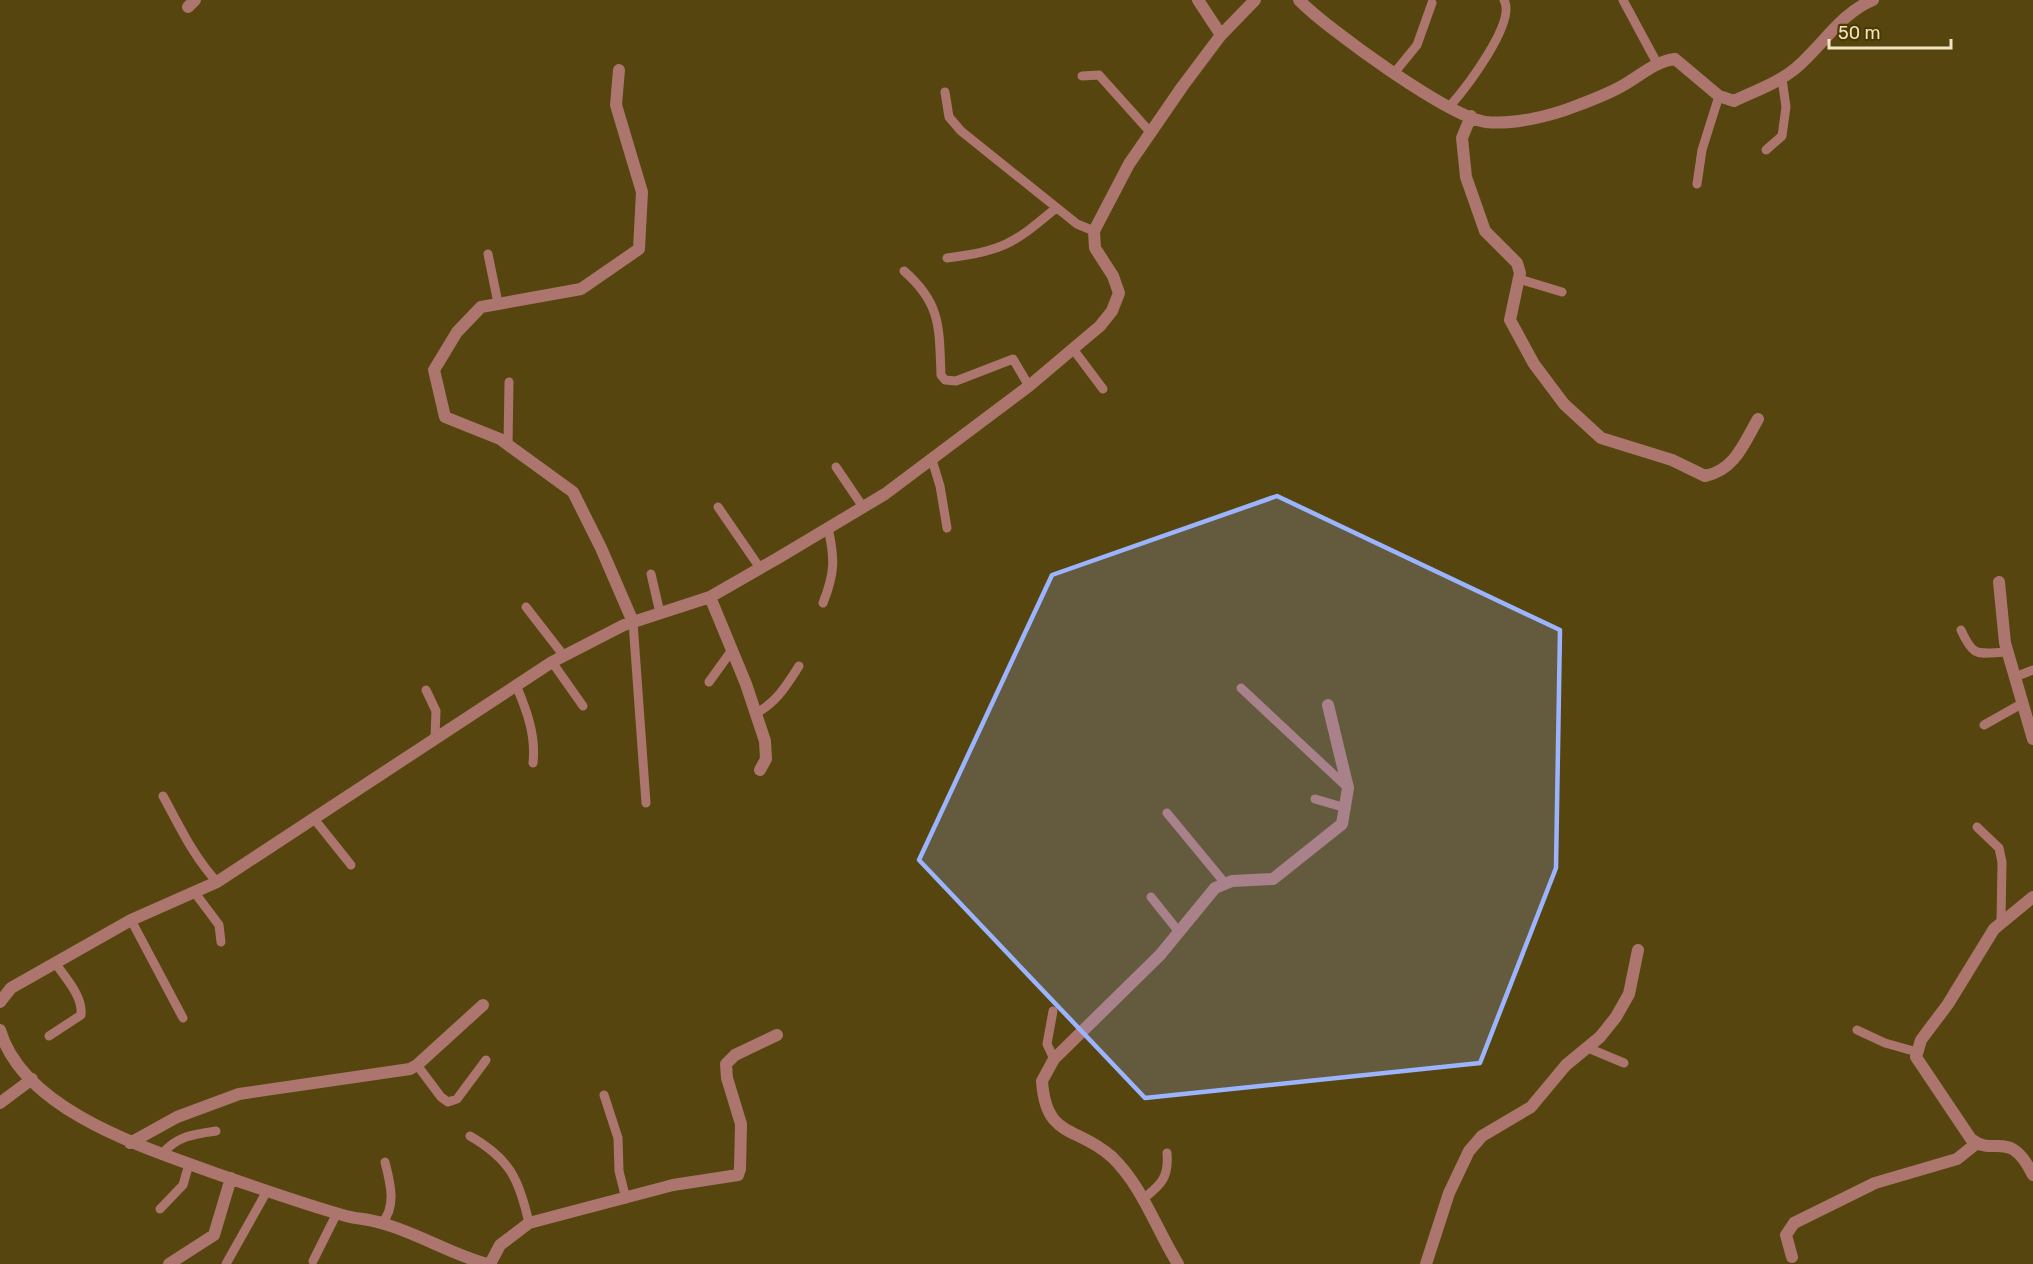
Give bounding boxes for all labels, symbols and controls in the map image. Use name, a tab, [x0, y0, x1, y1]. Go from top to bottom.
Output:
scale bar	[1829, 12, 1950, 50]
text: 50 m	[1838, 22, 1881, 44]

